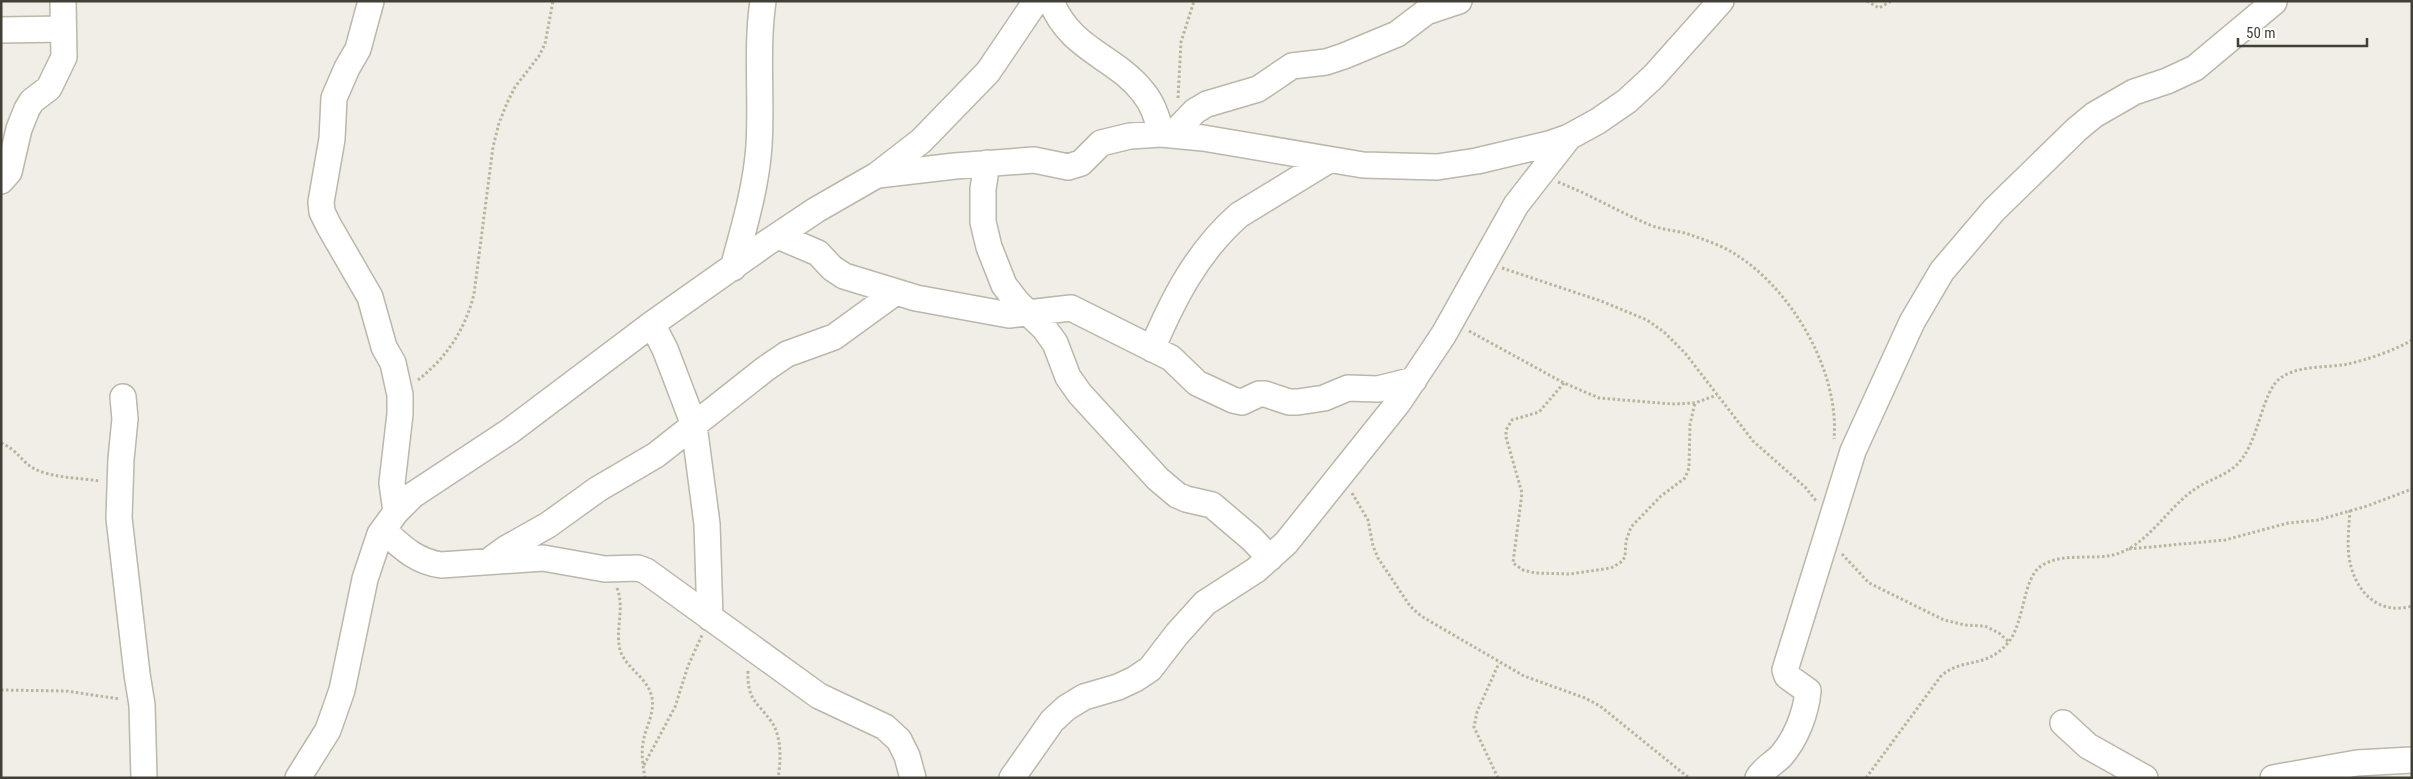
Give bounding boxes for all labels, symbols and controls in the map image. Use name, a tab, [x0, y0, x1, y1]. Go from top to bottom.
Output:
scale bar	[2238, 15, 2367, 47]
text: 50 m	[2246, 24, 2276, 42]

